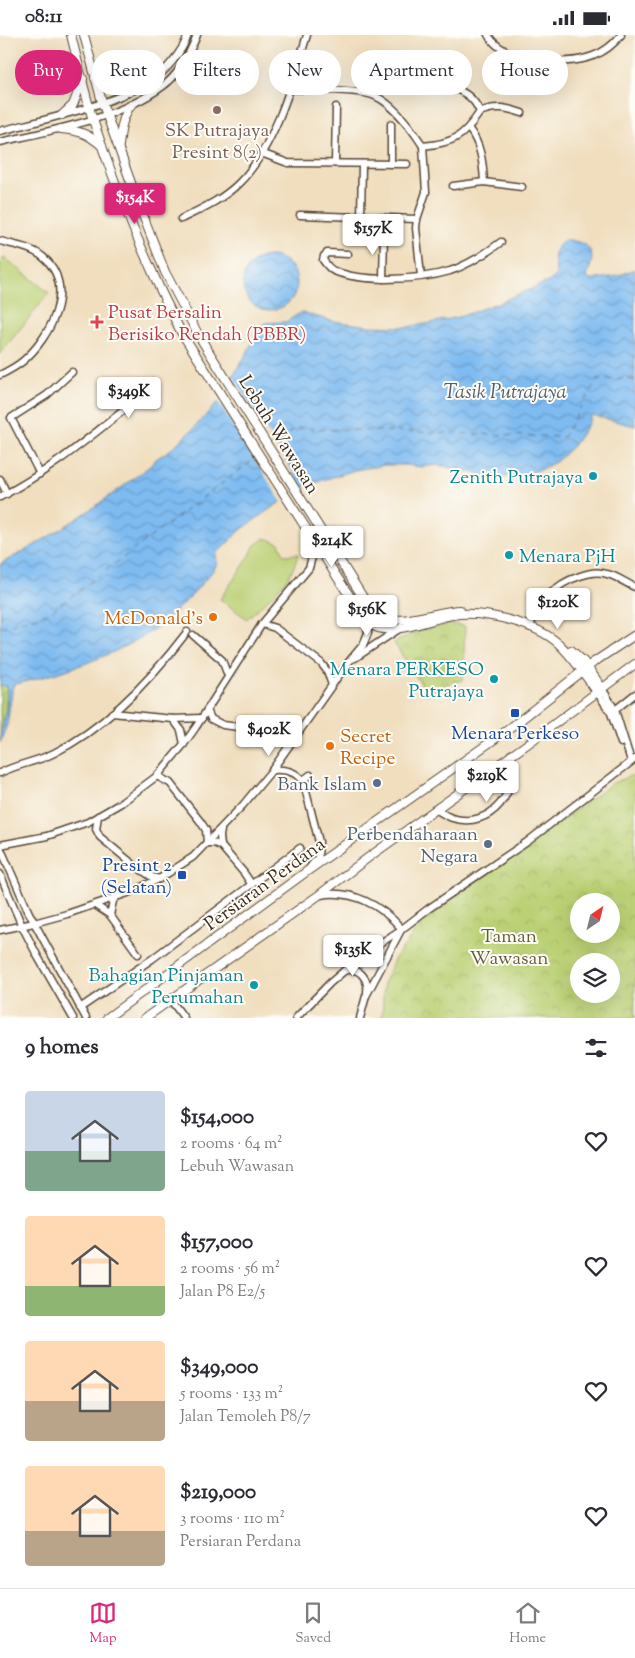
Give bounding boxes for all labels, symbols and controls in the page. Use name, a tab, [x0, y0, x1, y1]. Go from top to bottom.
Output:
text: 08:11	[25, 4, 62, 31]
chip: Buy	[15, 50, 82, 95]
chip: Rent	[92, 50, 165, 95]
chip: Filters	[175, 50, 259, 95]
chip: New	[269, 50, 341, 95]
chip: Apartment	[351, 50, 472, 95]
chip: House	[482, 50, 568, 95]
marker: SK Putrajaya Presint 8(2)	[211, 104, 223, 116]
place label: SK Putrajaya Presint 8(2)	[165, 118, 270, 167]
pin: $154K	[100, 183, 170, 225]
text: $154K	[115, 187, 155, 210]
pin: $157K	[338, 213, 408, 256]
text: $157K	[353, 218, 393, 241]
place label: Pusat Bersalin Berisiko Rendah (PBBR)	[108, 300, 306, 349]
marker: Pusat Bersalin Berisiko Rendah (PBBR)	[90, 315, 104, 329]
street label: Lebuh Wawasan	[231, 371, 325, 500]
pin: $349K	[94, 377, 164, 419]
water label: Tasik Putrajaya	[443, 379, 567, 408]
text: $349K	[108, 381, 150, 404]
place label: Zenith Putrajaya	[450, 465, 583, 492]
marker: Zenith Putrajaya	[587, 470, 599, 482]
pin: $214K	[297, 525, 367, 568]
text: $214K	[311, 530, 353, 553]
place label: Menara PjH	[519, 544, 616, 571]
marker: Menara PjH	[503, 549, 515, 561]
pin: $120K	[523, 587, 593, 630]
text: $120K	[537, 592, 579, 615]
pin: $156K	[332, 595, 402, 637]
text: $156K	[348, 599, 386, 622]
place label: McDonald's	[104, 606, 203, 633]
marker: McDonald's	[207, 611, 219, 623]
place label: Menara PERKESO Putrajaya	[330, 657, 484, 706]
marker: Menara PERKESO Putrajaya	[488, 673, 500, 685]
marker: Menara Perkeso	[509, 707, 521, 719]
pin: $402K	[234, 715, 304, 757]
text: $402K	[247, 719, 291, 742]
place label: Menara Perkeso	[451, 721, 579, 748]
place label: Secret Recipe	[340, 724, 395, 773]
marker: Secret Recipe	[324, 740, 336, 752]
pin: $219K	[452, 761, 522, 803]
text: $219K	[467, 765, 507, 788]
place label: Bank Islam	[277, 772, 367, 799]
marker: Bank Islam	[371, 777, 383, 789]
place label: Perbendaharaan Negara	[347, 822, 478, 871]
street label: Persiaran Perdana	[199, 832, 332, 938]
marker: Perbendaharaan Negara	[482, 838, 494, 850]
place label: Presint 2 (Selatan)	[101, 853, 172, 902]
marker: Presint 2 (Selatan)	[176, 869, 188, 881]
north arrow	[570, 893, 620, 943]
map controls	[570, 893, 620, 1003]
park label: Taman Wawasan	[470, 924, 548, 973]
pin: $135K	[318, 935, 388, 977]
text: $135K	[334, 939, 372, 962]
button: layers	[570, 953, 620, 1003]
place label: Bahagian Pinjaman Perumahan	[88, 963, 244, 1012]
marker: Bahagian Pinjaman Perumahan	[248, 979, 260, 991]
text: 9 homes	[25, 1033, 98, 1063]
icon: filters	[582, 1034, 610, 1062]
text: $154,000	[180, 1103, 254, 1133]
icon: home	[65, 1111, 125, 1171]
icon: heart	[582, 1127, 610, 1155]
text: 2 rooms · 64 m²	[180, 1133, 283, 1156]
text: Lebuh Wawasan	[180, 1156, 294, 1179]
text: $157,000	[180, 1228, 253, 1258]
icon: home	[65, 1236, 125, 1296]
icon: heart	[582, 1252, 610, 1280]
text: 2 rooms · 56 m²	[180, 1258, 280, 1281]
text: Jalan P8 E2/5	[180, 1281, 265, 1304]
text: $349,000	[180, 1353, 258, 1383]
icon: home	[65, 1361, 125, 1421]
icon: heart	[582, 1377, 610, 1405]
text: 5 rooms · 133 m²	[180, 1383, 283, 1406]
text: Jalan Temoleh P8/7	[180, 1406, 311, 1429]
text: $219,000	[180, 1478, 256, 1508]
icon: home	[65, 1486, 125, 1546]
icon: heart	[582, 1502, 610, 1530]
text: 3 rooms · 110 m²	[180, 1508, 285, 1531]
text: Persiaran Perdana	[180, 1531, 301, 1554]
tab: Map	[89, 1599, 117, 1649]
tab: Saved	[295, 1599, 331, 1649]
tab: Home	[509, 1599, 546, 1649]

